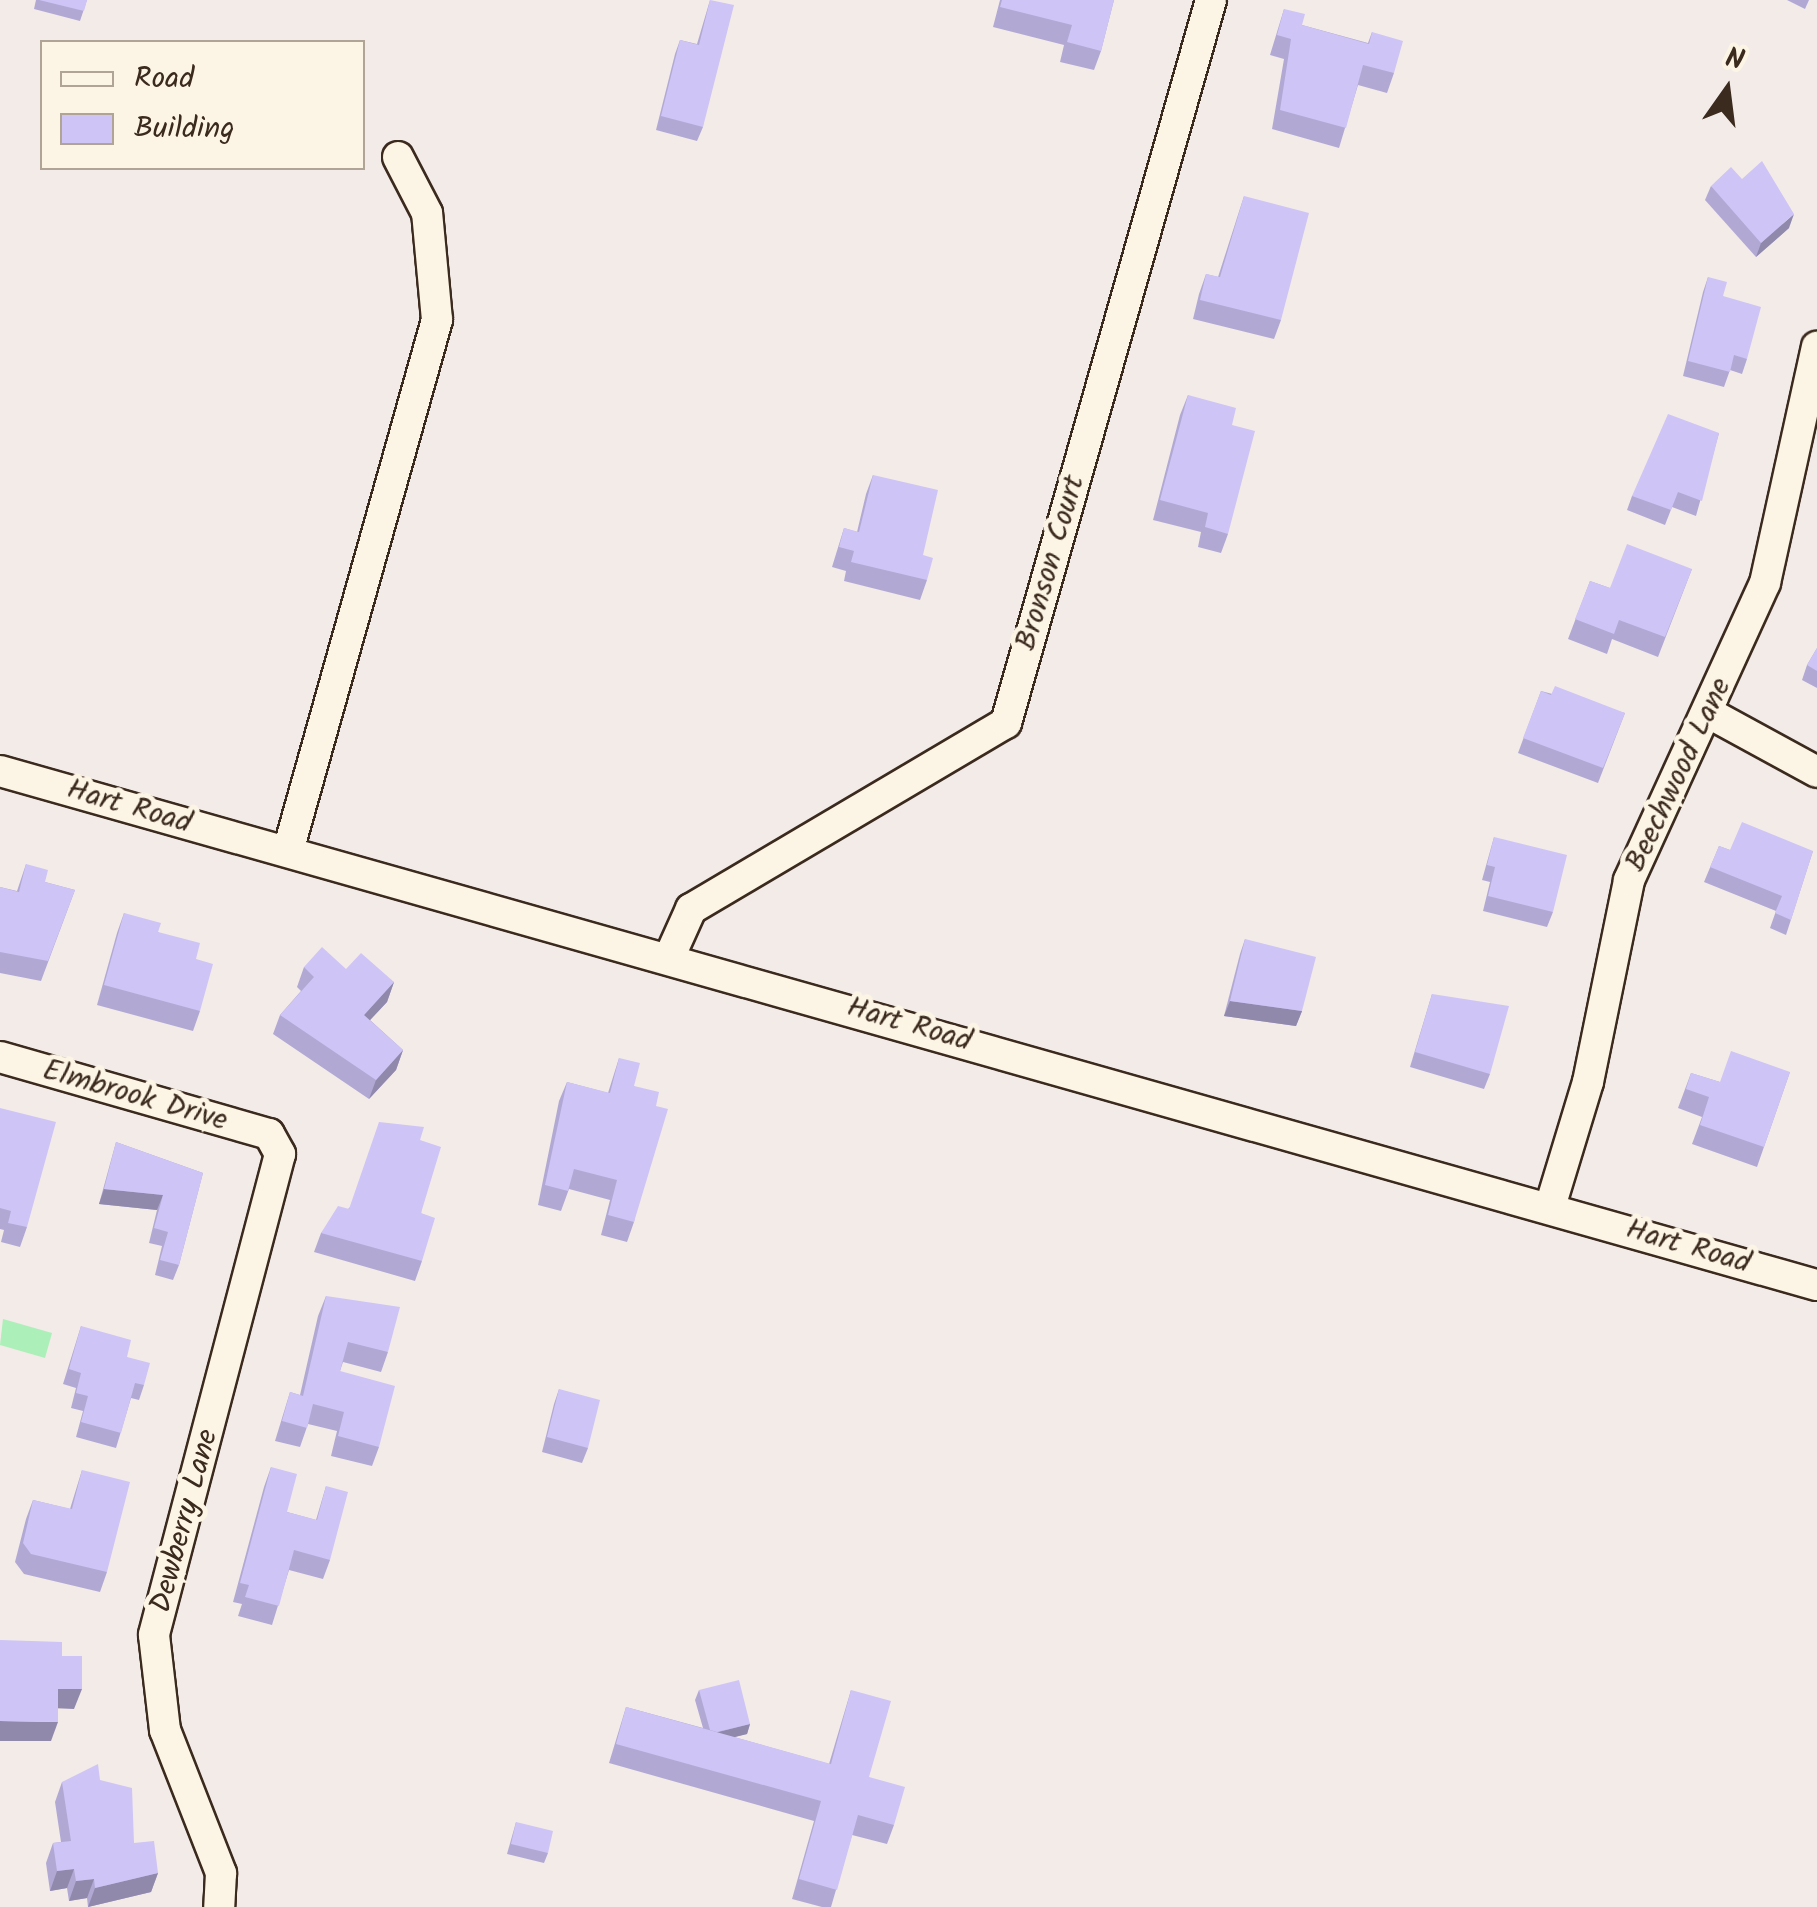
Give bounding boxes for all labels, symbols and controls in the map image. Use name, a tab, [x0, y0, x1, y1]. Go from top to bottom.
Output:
text: N	[1720, 36, 1748, 84]
legend	[40, 40, 365, 170]
north arrow	[1677, 40, 1777, 140]
text: Road	[134, 55, 194, 103]
text: Building	[134, 105, 234, 153]
street label: Bronson Court	[1009, 471, 1093, 655]
street label: Beechwood Lane	[1618, 672, 1740, 878]
street label: Hart Road	[63, 772, 195, 842]
street label: Hart Road	[843, 990, 975, 1060]
street label: Elmbrook Drive	[39, 1052, 231, 1140]
street label: Hart Road	[1622, 1212, 1754, 1282]
street label: Dewberry Lane	[143, 1425, 227, 1617]

